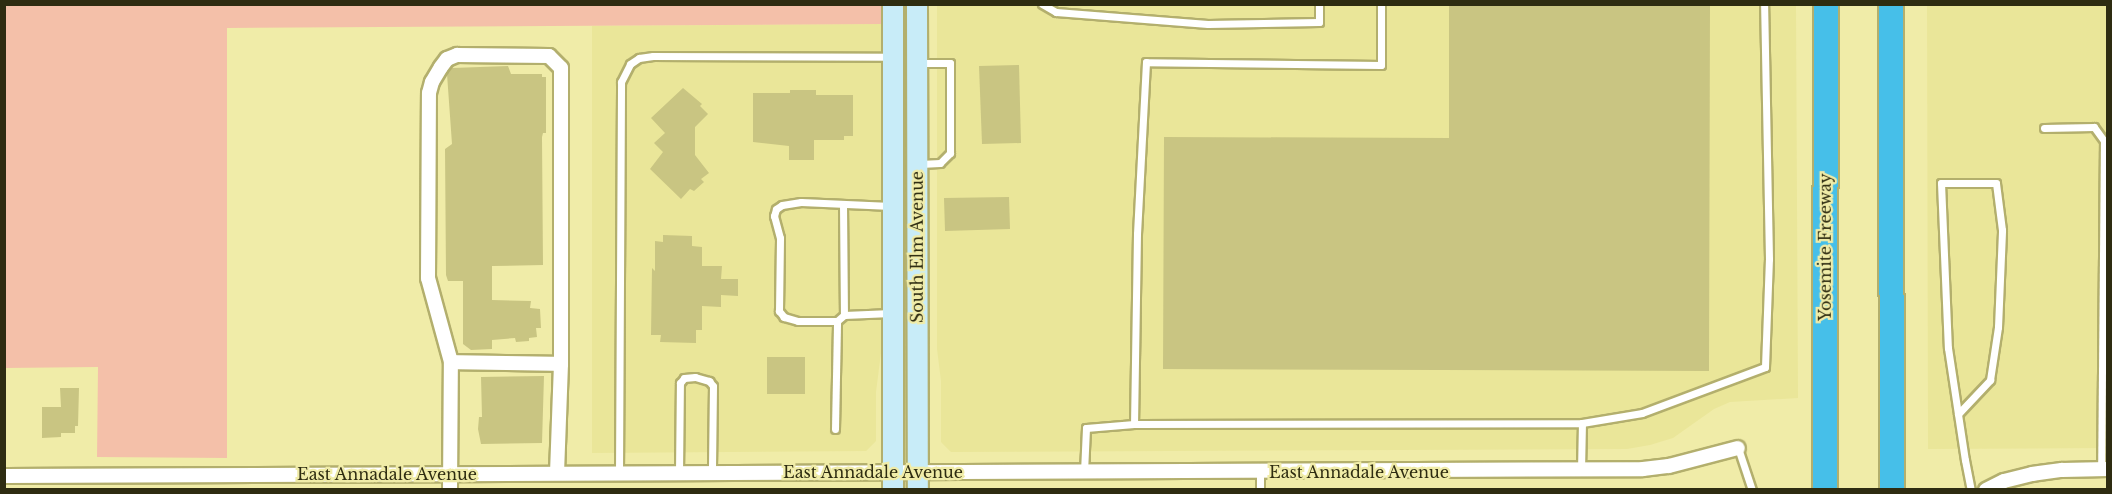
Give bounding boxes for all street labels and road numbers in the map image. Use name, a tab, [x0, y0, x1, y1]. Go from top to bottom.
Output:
street label: South Elm Avenue	[907, 171, 927, 323]
street label: Yosemite Freeway	[1815, 173, 1835, 321]
street label: East Annadale Avenue	[782, 462, 964, 482]
street label: East Annadale Avenue	[1268, 462, 1450, 482]
street label: East Annadale Avenue	[296, 464, 478, 484]

